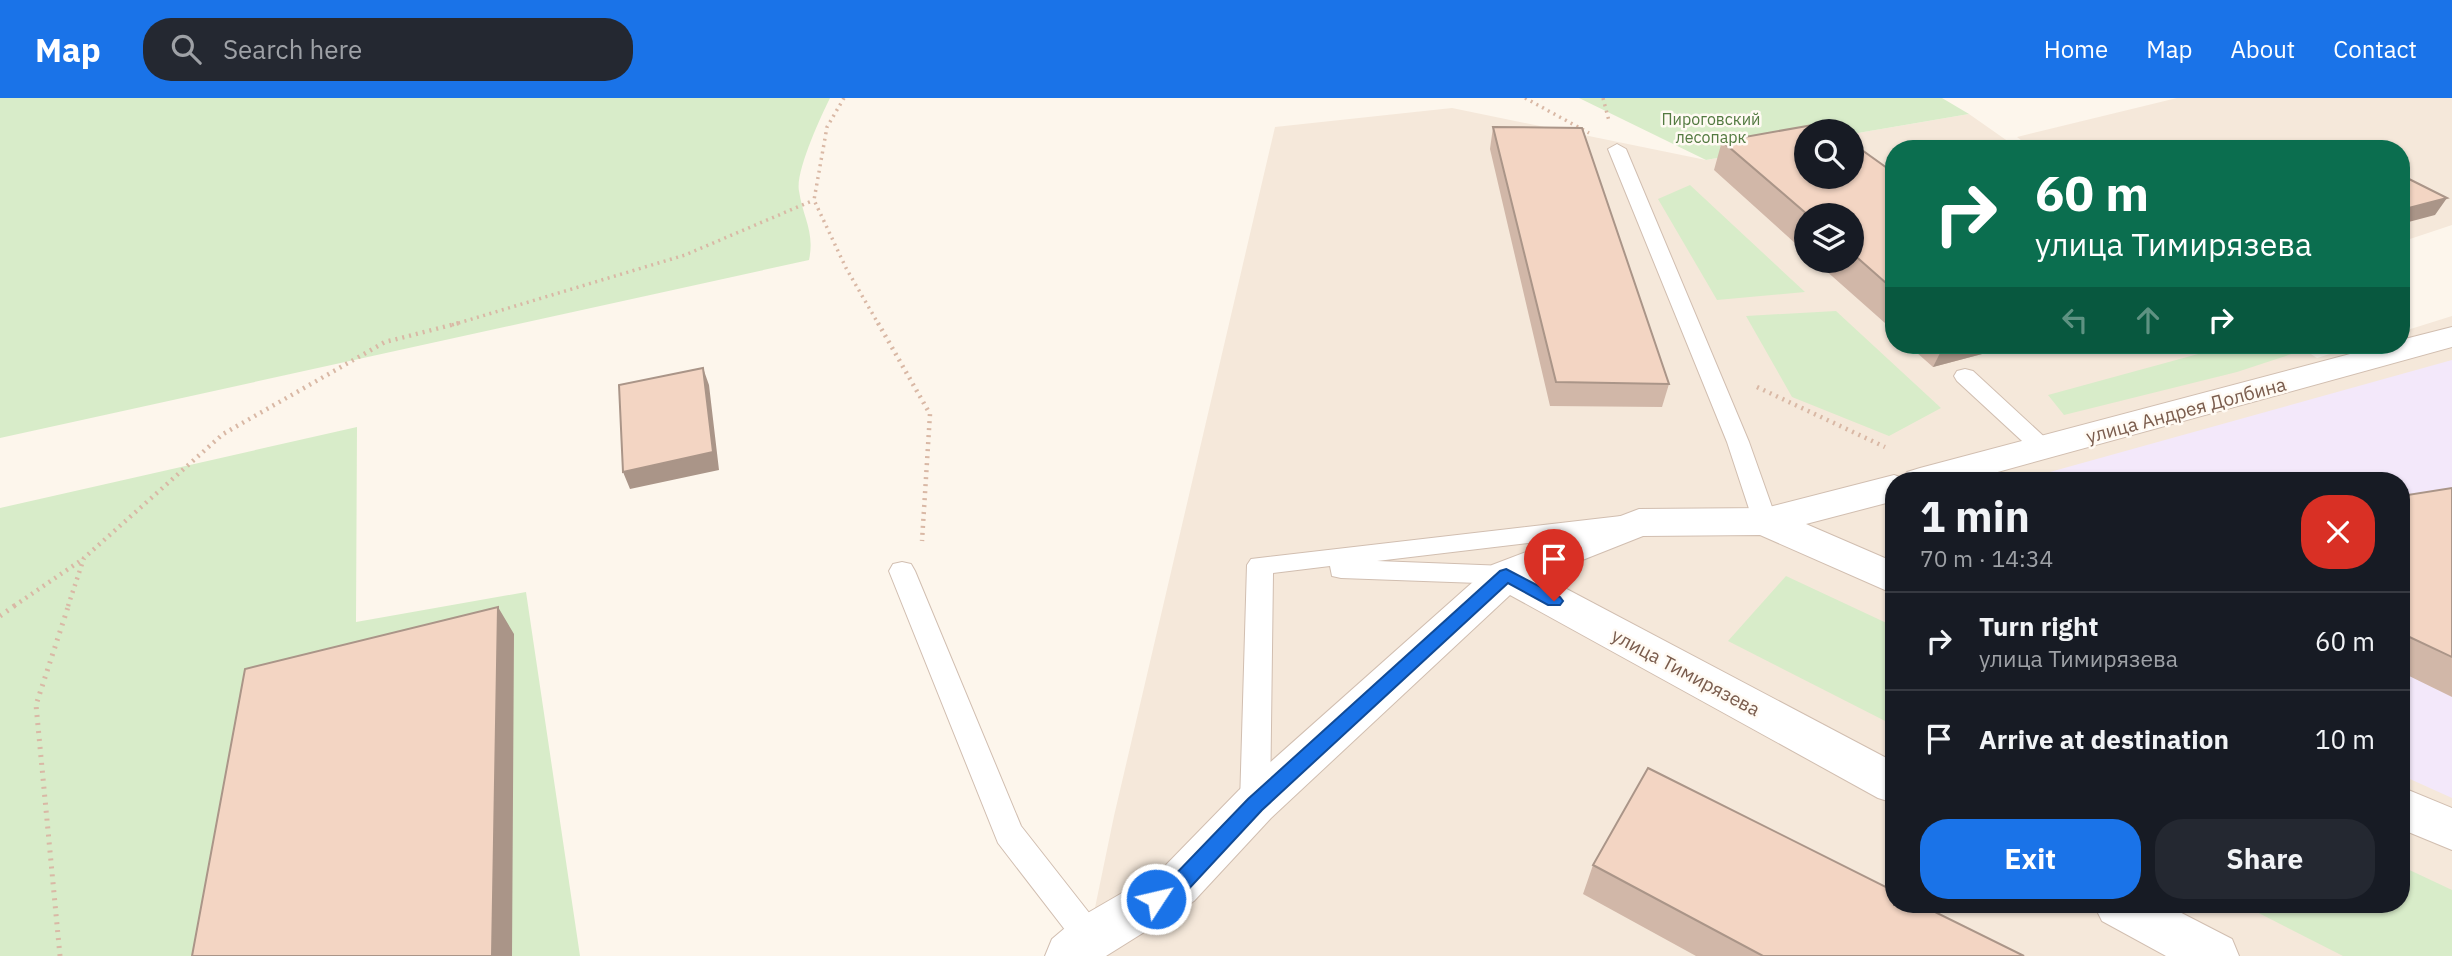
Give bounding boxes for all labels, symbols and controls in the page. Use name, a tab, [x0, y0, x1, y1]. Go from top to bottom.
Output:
search box	[143, 18, 633, 81]
text: Map	[35, 28, 101, 71]
icon: search	[167, 30, 205, 68]
text: Search here	[223, 32, 362, 66]
text: Home	[2044, 33, 2108, 65]
text: Map	[2146, 33, 2192, 65]
text: About	[2230, 33, 2295, 65]
text: Contact	[2333, 33, 2417, 65]
park label: Пироговский лесопарк	[1662, 109, 1760, 147]
map controls	[1794, 119, 1864, 273]
button: search	[1794, 119, 1864, 189]
text: 60 m	[2035, 161, 2149, 224]
icon: right	[1920, 168, 2011, 259]
button: layers	[1794, 203, 1864, 273]
text: улица Тимирязева	[2035, 223, 2312, 265]
icon: left	[2056, 301, 2094, 339]
icon: ahead	[2129, 301, 2167, 339]
icon: right	[2202, 301, 2240, 339]
street label: улица Андрея Долбина	[2083, 372, 2289, 448]
text: 1 min	[1920, 489, 2030, 544]
button: close	[2301, 495, 2375, 569]
pin	[1524, 529, 1584, 601]
icon: arrive	[1535, 540, 1573, 578]
text: 70 m · 14:34	[1920, 543, 2053, 573]
text: Turn right	[1979, 609, 2098, 643]
icon: right	[1920, 622, 1958, 660]
street label: улица Тимирязева	[1608, 623, 1764, 721]
text: 60 m	[2315, 624, 2375, 658]
text: улица Тимирязева	[1979, 643, 2178, 673]
icon: arrive	[1920, 720, 1958, 758]
text: Arrive at destination	[1979, 722, 2229, 756]
text: 10 m	[2315, 722, 2375, 756]
button: Exit	[1920, 819, 2141, 899]
button: Share	[2155, 819, 2375, 899]
position arrow	[1119, 862, 1193, 936]

